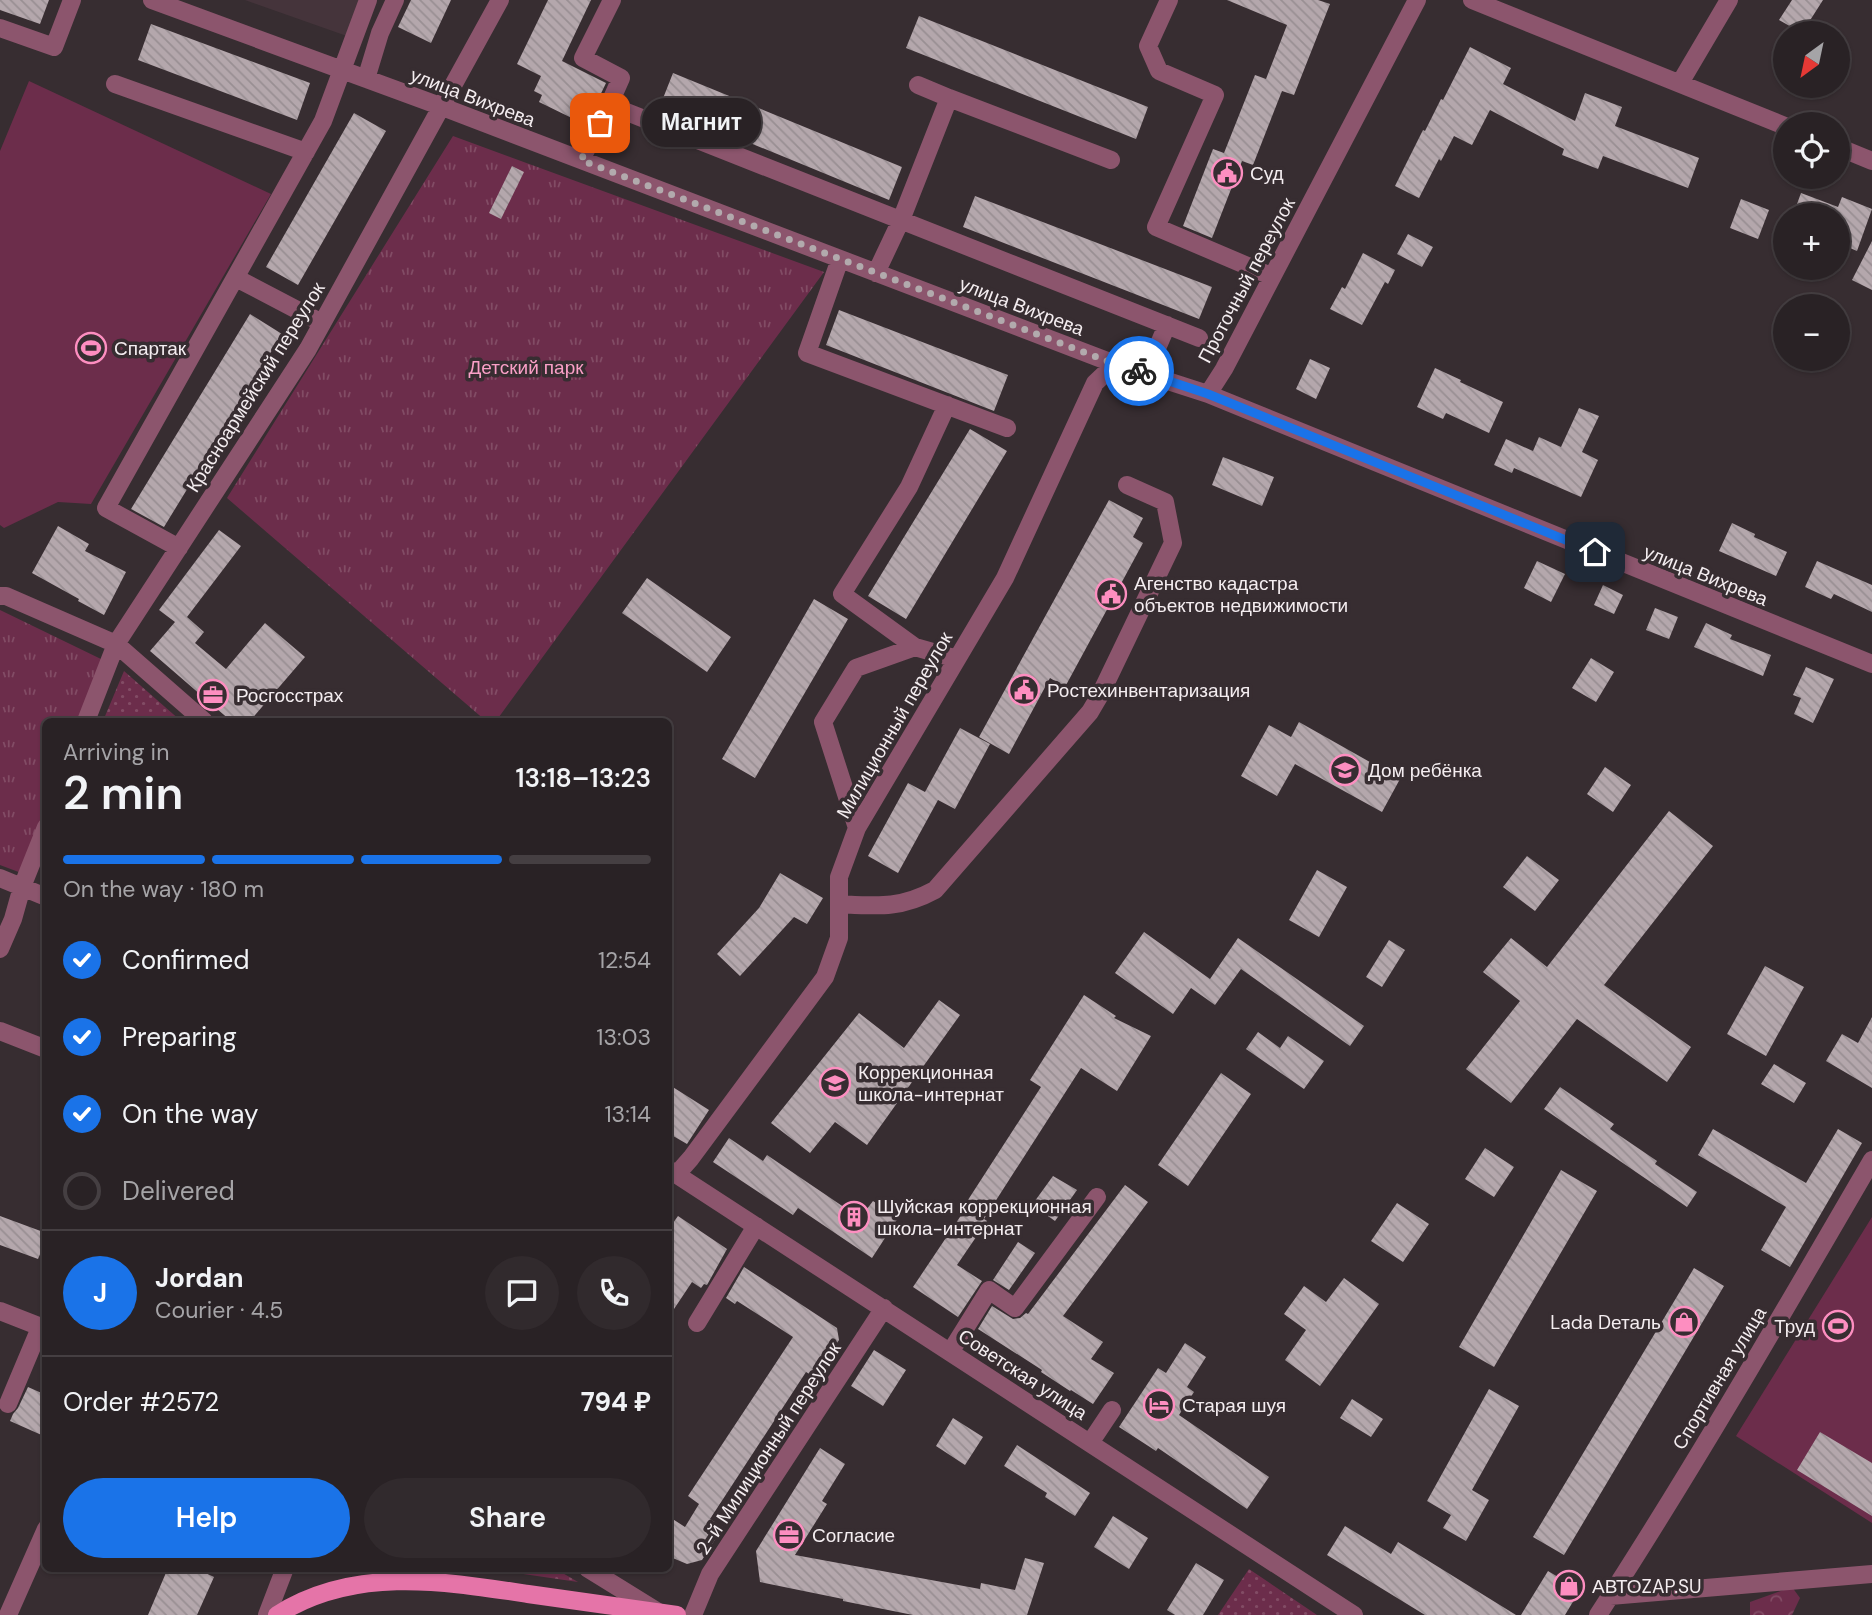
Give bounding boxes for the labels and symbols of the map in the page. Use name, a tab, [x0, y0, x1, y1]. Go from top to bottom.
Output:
north arrow	[1773, 21, 1850, 98]
street label: улица Вихрева	[407, 62, 539, 133]
pin	[570, 93, 630, 153]
callout: Магнит	[642, 99, 761, 148]
public building icon: Суд	[1210, 156, 1244, 190]
place label: Суд	[1250, 161, 1284, 186]
street label: Проточный переулок	[1192, 193, 1301, 367]
street label: улица Вихрева	[956, 271, 1088, 342]
street label: Красноармейский переулок	[180, 277, 331, 497]
sports icon: Спартак	[74, 331, 108, 365]
place label: Спартак	[114, 336, 187, 361]
courier	[1104, 336, 1174, 406]
park label: Детский парк	[468, 355, 584, 380]
pin	[1565, 522, 1625, 582]
street label: улица Вихрева	[1640, 539, 1772, 612]
place label: Агенство кадастра объектов недвижимости	[1134, 571, 1348, 618]
public building icon: Агенство кадастра объектов недвижимости	[1094, 577, 1128, 611]
street label: Милиционный переулок	[831, 627, 958, 823]
public building icon: Ростехинвентаризация	[1007, 673, 1041, 707]
office icon: Росгосстрах	[196, 678, 230, 712]
place label: Ростехинвентаризация	[1047, 678, 1250, 703]
place label: Росгосстрах	[236, 683, 344, 708]
school or university icon: Дом ребёнка	[1328, 753, 1362, 787]
place label: Дом ребёнка	[1368, 758, 1482, 783]
place label: Коррекционная школа-интернат	[858, 1060, 1004, 1107]
school or university icon: Коррекционная школа-интернат	[818, 1066, 852, 1100]
place label: Шуйская коррекционная школа-интернат	[877, 1194, 1092, 1241]
building icon: Шуйская коррекционная школа-интернат	[837, 1200, 871, 1234]
street label: Спортивная улица	[1667, 1302, 1772, 1454]
shop icon: Lada Dеталь	[1667, 1305, 1701, 1339]
sports icon: Труд	[1821, 1309, 1855, 1343]
place label: Lada Dеталь	[1550, 1310, 1661, 1335]
place label: Труд	[1774, 1314, 1815, 1339]
street label: Советская улица	[953, 1323, 1092, 1426]
street label: 2-й Милиционный переулок	[690, 1337, 847, 1559]
hotel icon: Старая шуя	[1142, 1388, 1176, 1422]
place label: Старая шуя	[1182, 1393, 1286, 1418]
office icon: Согласие	[772, 1518, 806, 1552]
place label: Согласие	[812, 1523, 895, 1548]
shop icon: АВТОZAP.SU	[1552, 1569, 1586, 1603]
place label: АВТОZAP.SU	[1592, 1574, 1701, 1599]

